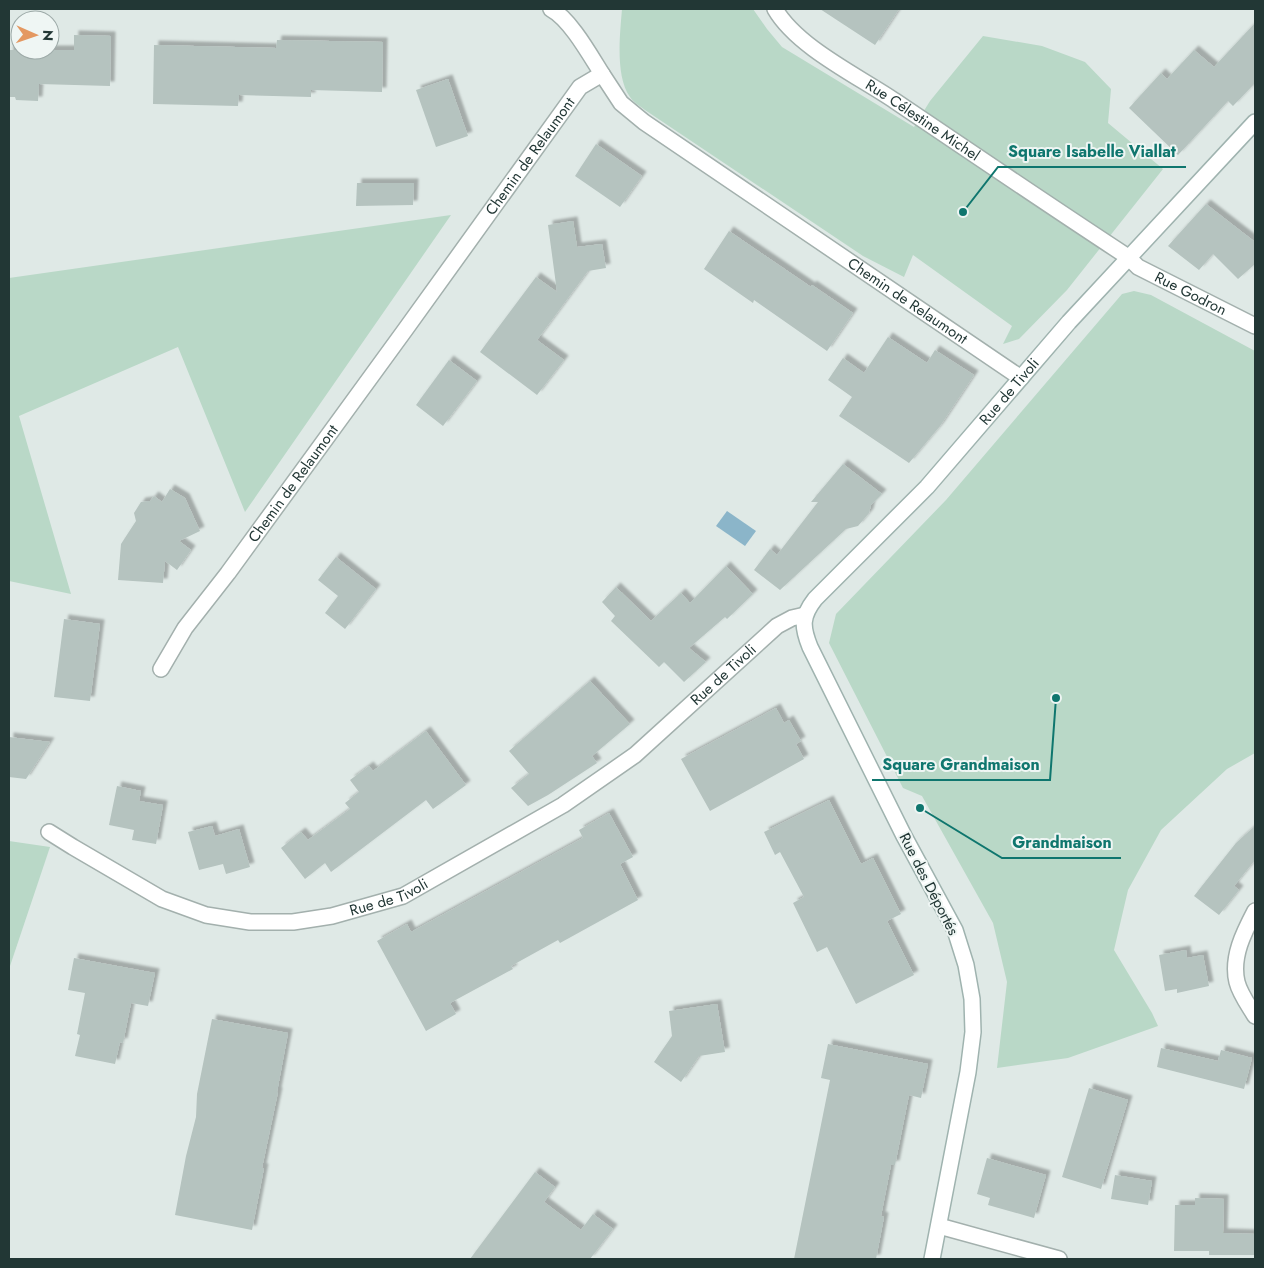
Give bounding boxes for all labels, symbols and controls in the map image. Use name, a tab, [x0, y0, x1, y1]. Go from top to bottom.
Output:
north arrow	[10, 10, 60, 60]
text: N	[38, 30, 58, 41]
street label: Rue Célestine Michel	[861, 74, 984, 166]
street label: Chemin de Relaumont	[480, 92, 580, 220]
callout: Square Isabelle Viallat	[998, 136, 1186, 167]
text: Square Isabelle Viallat	[1008, 140, 1177, 163]
street label: Chemin de Relaumont	[843, 252, 972, 350]
street label: Rue Godron	[1151, 266, 1230, 321]
street label: Rue de Tivoli	[974, 353, 1044, 430]
street label: Chemin de Relaumont	[243, 420, 344, 547]
street label: Rue de Tivoli	[685, 639, 761, 711]
callout: Square Grandmaison	[872, 749, 1050, 780]
text: Square Grandmaison	[882, 753, 1040, 776]
callout: Grandmaison	[1002, 827, 1121, 858]
street label: Rue des Déportés	[894, 829, 964, 939]
text: Grandmaison	[1012, 831, 1112, 854]
street label: Rue de Tivoli	[347, 873, 432, 922]

